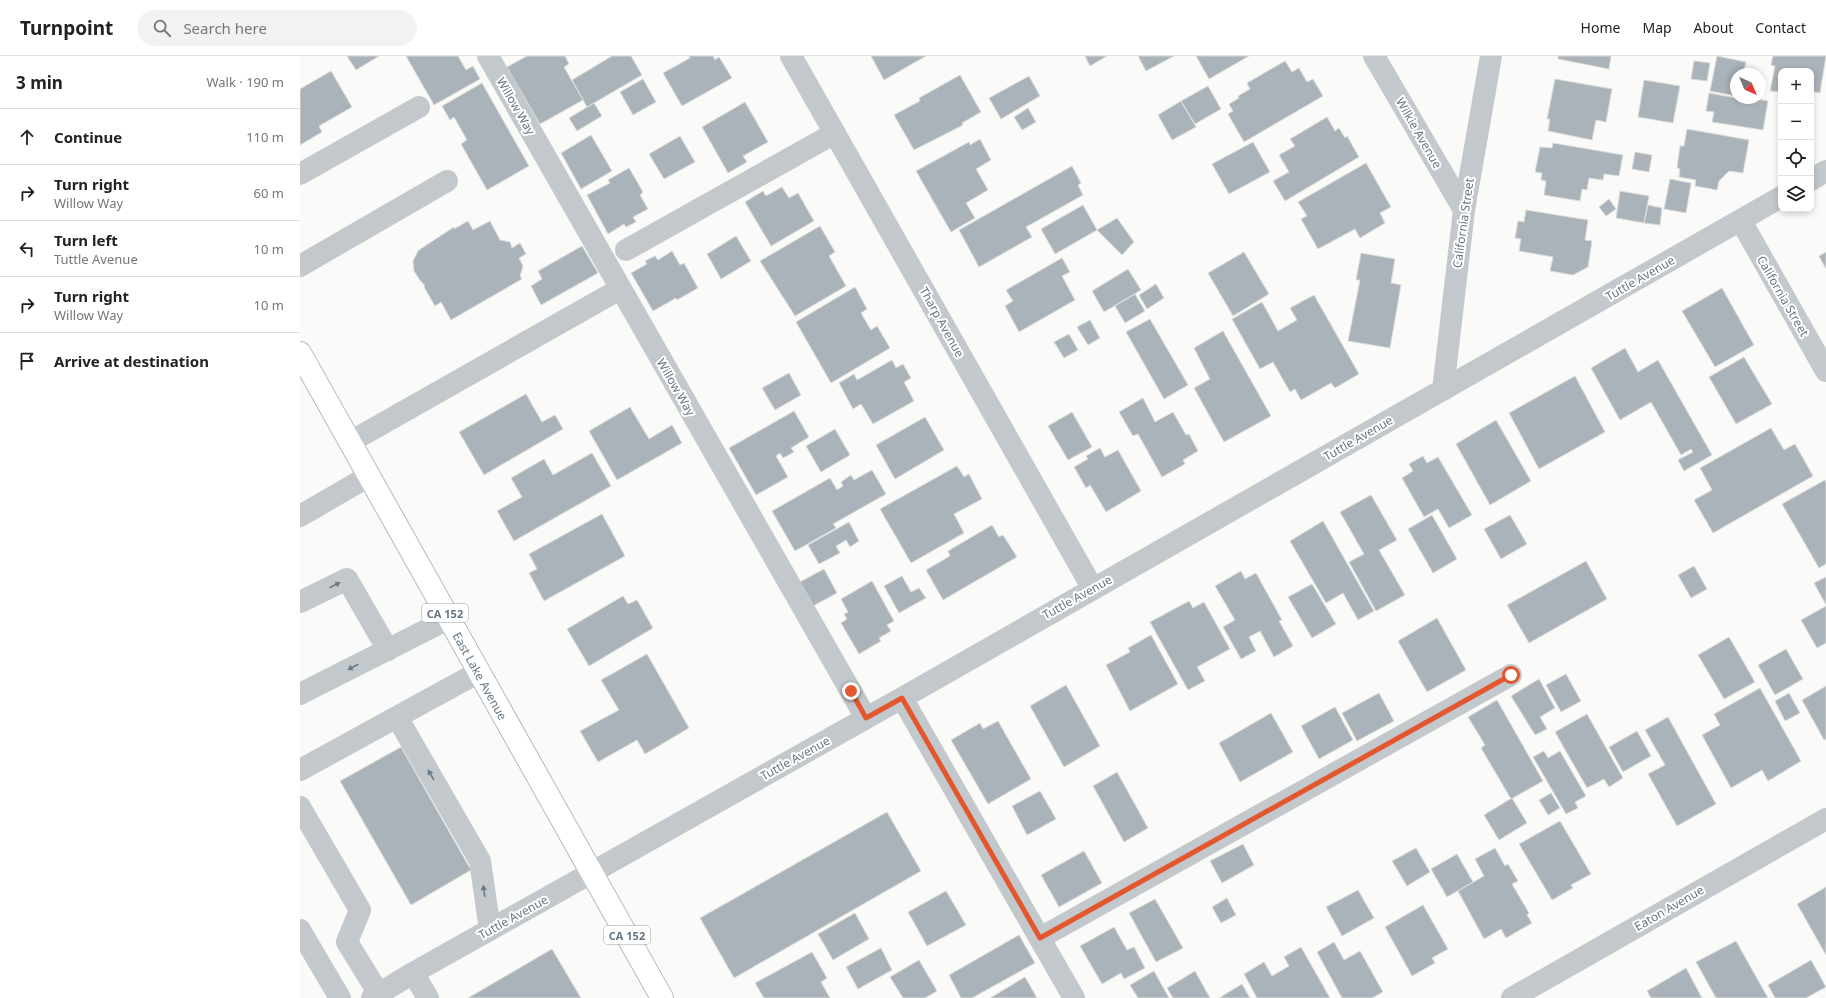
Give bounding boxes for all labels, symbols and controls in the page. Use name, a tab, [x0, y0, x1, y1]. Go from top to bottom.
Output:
search box	[137, 10, 417, 46]
text: Turnpoint	[20, 15, 113, 41]
icon: search	[151, 17, 173, 39]
text: Search here	[183, 18, 267, 38]
text: Home	[1581, 18, 1620, 37]
text: Map	[1642, 18, 1672, 37]
text: About	[1694, 18, 1733, 37]
text: Contact	[1755, 18, 1806, 37]
north arrow	[1730, 68, 1766, 104]
map controls	[1778, 68, 1814, 212]
button: +	[1778, 68, 1814, 104]
text: 3 min	[16, 71, 63, 94]
text: Walk · 190 m	[206, 73, 284, 91]
street label: Willow Way	[493, 74, 540, 139]
street label: Wilkie Avenue	[1392, 95, 1446, 172]
button: −	[1778, 104, 1814, 140]
icon: ahead	[16, 126, 38, 148]
text: Continue	[54, 127, 122, 147]
text: 110 m	[246, 128, 284, 146]
button: locate	[1778, 140, 1814, 176]
text: Turn right	[54, 174, 129, 194]
street label: California Street	[1448, 176, 1478, 269]
button: layers	[1778, 176, 1814, 212]
icon: right	[16, 182, 38, 204]
text: 60 m	[254, 184, 284, 202]
text: Willow Way	[54, 194, 123, 212]
text: Turn left	[54, 230, 118, 250]
icon: left	[16, 238, 38, 260]
text: 10 m	[254, 240, 284, 258]
text: Tuttle Avenue	[54, 250, 138, 268]
street label: Tuttle Avenue	[1602, 251, 1678, 305]
street label: California Street	[1753, 252, 1813, 340]
street label: Tharp Avenue	[916, 284, 969, 361]
text: Turn right	[54, 286, 129, 306]
icon: right	[16, 294, 38, 316]
text: 10 m	[254, 296, 284, 314]
text: Willow Way	[54, 306, 123, 324]
icon: arrive	[16, 350, 38, 372]
text: Arrive at destination	[54, 351, 209, 371]
street label: Willow Way	[653, 355, 700, 420]
street label: Tuttle Avenue	[1320, 411, 1396, 465]
street label: Tuttle Avenue	[1039, 571, 1115, 623]
one-way arrow	[329, 582, 341, 588]
road number: CA 152	[422, 604, 468, 622]
street label: East Lake Avenue	[449, 629, 511, 723]
one-way arrow	[347, 664, 359, 670]
route start	[1502, 666, 1520, 684]
route end	[842, 682, 860, 700]
street label: Tuttle Avenue	[757, 732, 833, 784]
one-way arrow	[427, 769, 434, 780]
street label: Eaton Avenue	[1631, 881, 1707, 935]
one-way arrow	[481, 885, 487, 897]
street label: Tuttle Avenue	[475, 891, 551, 943]
road number: CA 152	[604, 926, 650, 944]

